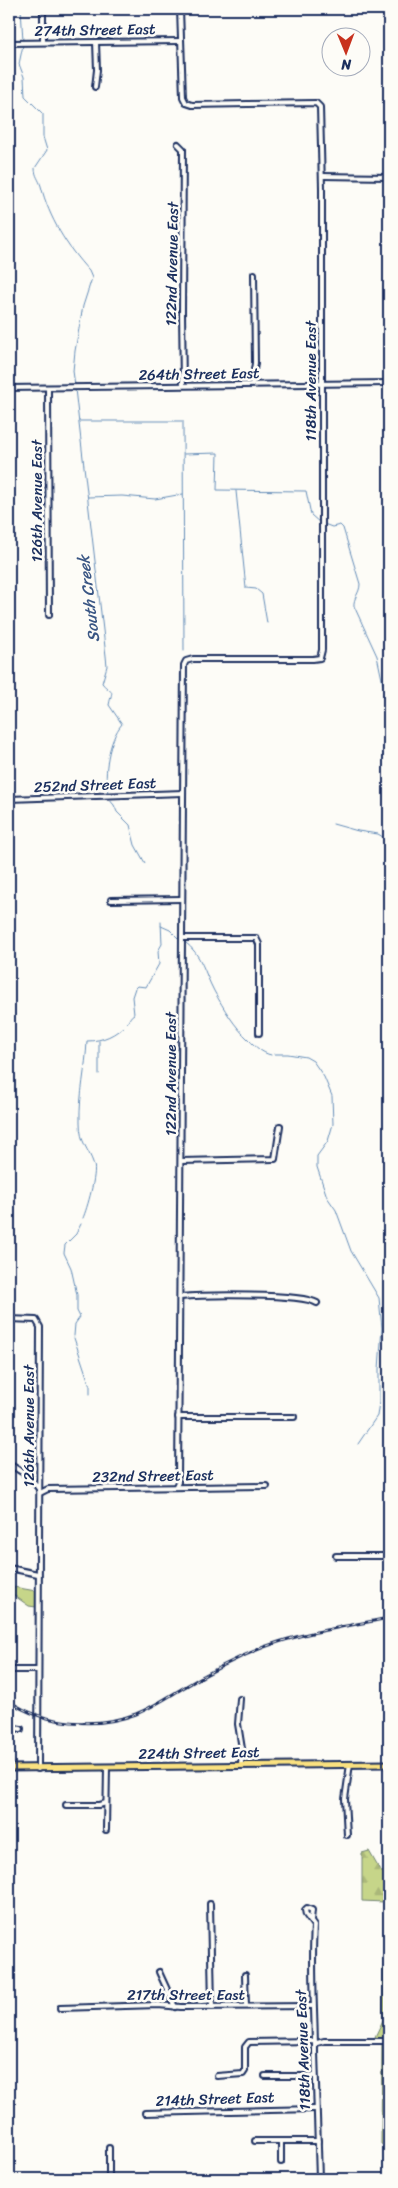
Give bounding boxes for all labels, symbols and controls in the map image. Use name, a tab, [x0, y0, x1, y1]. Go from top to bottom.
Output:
street label: 274th Street East	[34, 16, 156, 44]
north arrow	[320, 28, 370, 78]
text: N	[341, 52, 352, 77]
street label: 122nd Avenue East	[158, 201, 186, 326]
street label: 118th Avenue East	[298, 320, 324, 441]
street label: 264th Street East	[138, 360, 260, 388]
street label: 126th Avenue East	[24, 439, 50, 562]
water label: South Creek	[68, 551, 108, 644]
street label: 252nd Street East	[33, 770, 157, 800]
street label: 122nd Avenue East	[158, 1011, 184, 1136]
street label: 126th Avenue East	[16, 1364, 42, 1487]
street label: 232nd Street East	[92, 1462, 214, 1490]
street label: 224th Street East	[138, 1739, 260, 1767]
street label: 217th Street East	[127, 1982, 245, 2008]
street label: 118th Avenue East	[288, 1988, 318, 2111]
street label: 214th Street East	[155, 2084, 275, 2114]

